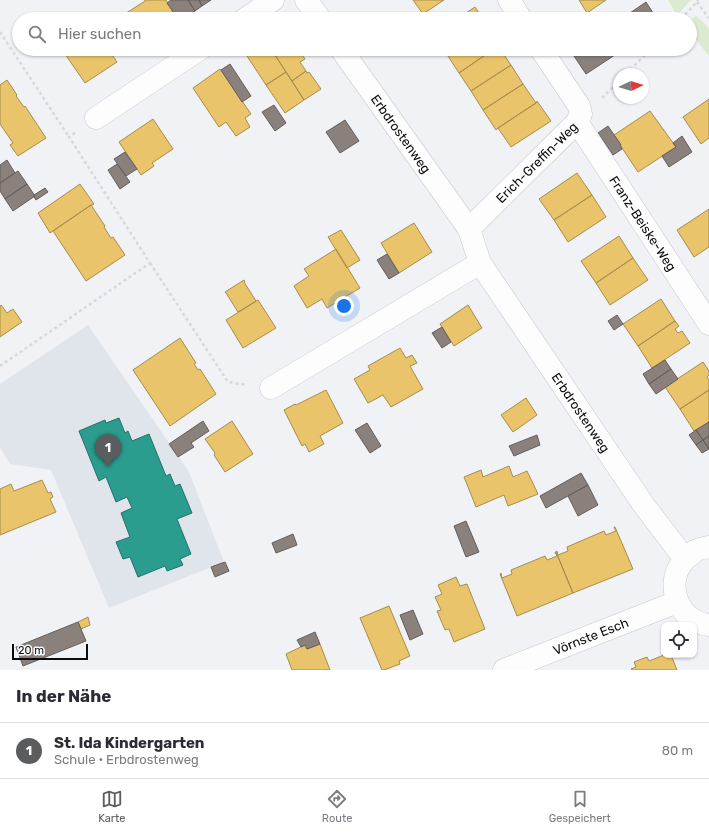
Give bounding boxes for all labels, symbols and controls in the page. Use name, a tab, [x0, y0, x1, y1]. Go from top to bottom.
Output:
search box	[12, 12, 697, 56]
icon: search	[26, 23, 48, 45]
text: Hier suchen	[58, 25, 141, 43]
north arrow	[613, 68, 649, 104]
street label: Erbdrostenweg	[368, 92, 434, 177]
street label: Erich-Greffin-Weg	[493, 119, 581, 206]
street label: Franz-Beiske-Weg	[606, 173, 679, 274]
your location	[334, 296, 354, 316]
street label: Erbdrostenweg	[548, 370, 613, 456]
pin: 1	[95, 434, 121, 467]
street label: Vörnste Esch	[551, 615, 631, 658]
map controls	[661, 622, 697, 658]
button: locate	[661, 622, 697, 658]
scale bar	[12, 642, 88, 661]
text: 20 m	[18, 644, 44, 657]
text: In der Nähe	[16, 686, 111, 706]
text: St. Ida Kindergarten	[54, 734, 205, 752]
text: 1	[26, 743, 32, 758]
text: 80 m	[662, 743, 693, 758]
text: Schule · Erbdrostenweg	[54, 752, 199, 767]
tab: Karte	[98, 788, 125, 825]
tab: Route	[322, 788, 352, 825]
tab: Gespeichert	[549, 788, 611, 825]

